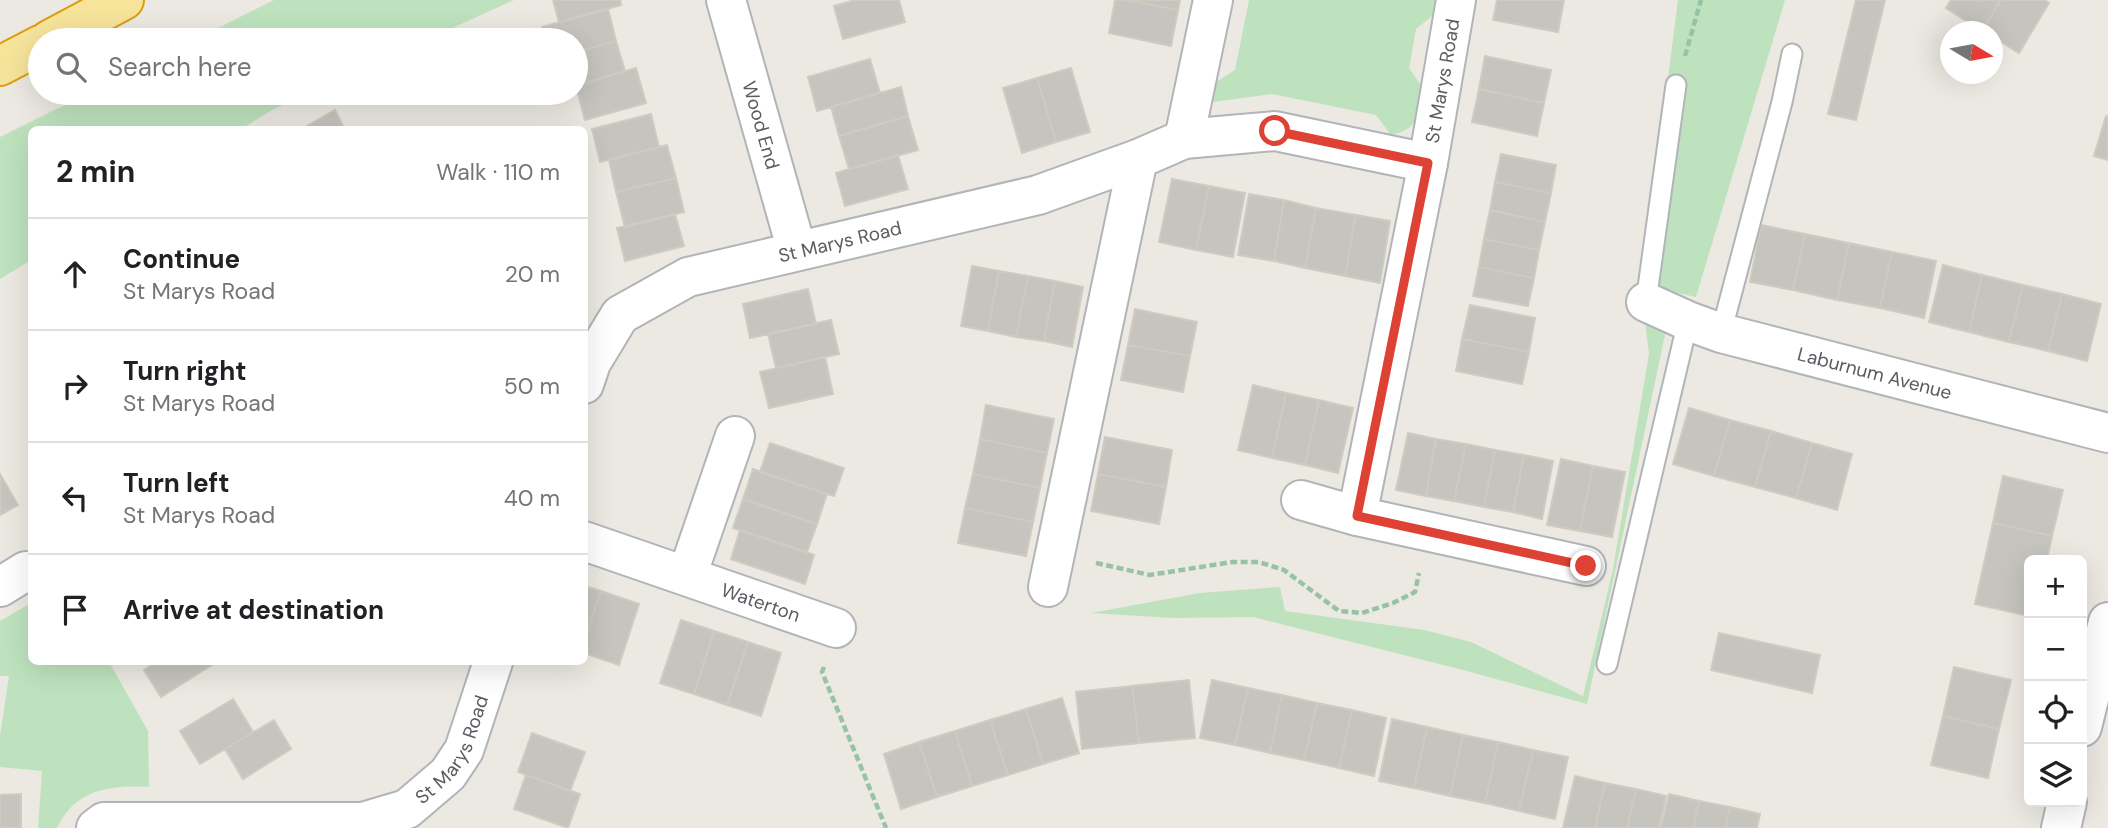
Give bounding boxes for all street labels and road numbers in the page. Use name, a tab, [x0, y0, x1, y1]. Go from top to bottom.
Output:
street label: St Marys Road	[1419, 17, 1465, 145]
street label: Wood End	[737, 78, 786, 172]
street label: St Marys Road	[776, 215, 904, 268]
street label: Laburnum Avenue	[1795, 341, 1955, 405]
street label: Waterton	[718, 577, 804, 627]
street label: St Marys Road	[410, 692, 494, 809]

